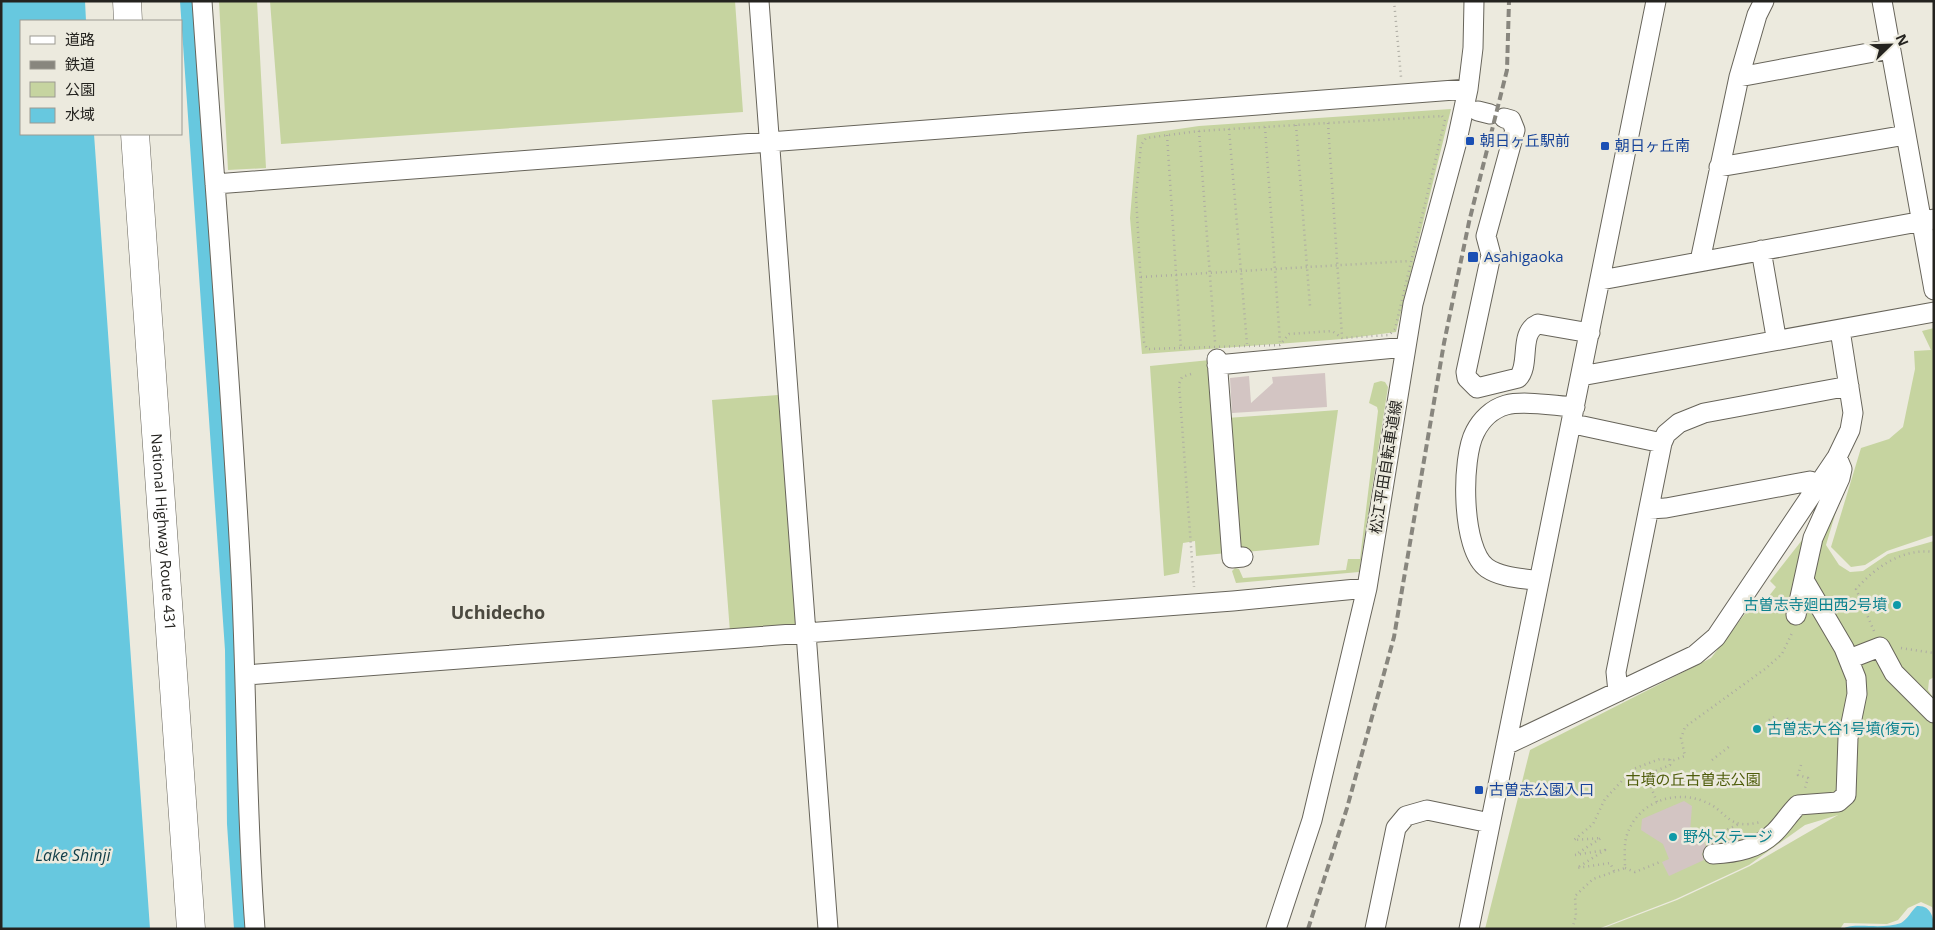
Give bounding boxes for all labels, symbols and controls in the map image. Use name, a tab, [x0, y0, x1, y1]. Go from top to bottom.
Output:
legend	[20, 20, 182, 135]
north arrow	[1865, 20, 1915, 70]
text: 道路	[65, 29, 95, 49]
text: N	[1891, 31, 1913, 49]
text: 鉄道	[65, 54, 95, 74]
text: 公園	[65, 79, 95, 99]
text: 水域	[65, 104, 95, 124]
place label: 朝日ヶ丘駅前	[1480, 130, 1570, 150]
marker: 朝日ヶ丘駅前	[1464, 135, 1476, 147]
place label: 朝日ヶ丘南	[1615, 135, 1690, 155]
marker: 朝日ヶ丘南	[1599, 140, 1611, 152]
place label: Asahigaoka	[1484, 246, 1564, 266]
marker: Asahigaoka	[1466, 250, 1480, 264]
street label: 松江平田自転車道線	[1365, 399, 1405, 535]
street label: National Highway Route 431	[147, 433, 181, 631]
place label: 古曽志寺廻田西2号墳	[1743, 594, 1887, 614]
marker: 古曽志寺廻田西2号墳	[1891, 599, 1903, 611]
district label: Uchidecho	[451, 600, 545, 624]
place label: 古曽志大谷1号墳(復元)	[1767, 718, 1919, 738]
marker: 古曽志大谷1号墳(復元)	[1751, 723, 1763, 735]
park label: 古墳の丘古曽志公園	[1625, 769, 1761, 789]
place label: 古曽志公園入口	[1489, 779, 1594, 799]
marker: 古曽志公園入口	[1473, 784, 1485, 796]
place label: 野外ステージ	[1683, 826, 1773, 846]
marker: 野外ステージ	[1667, 831, 1679, 843]
water label: Lake Shinji	[35, 844, 112, 866]

